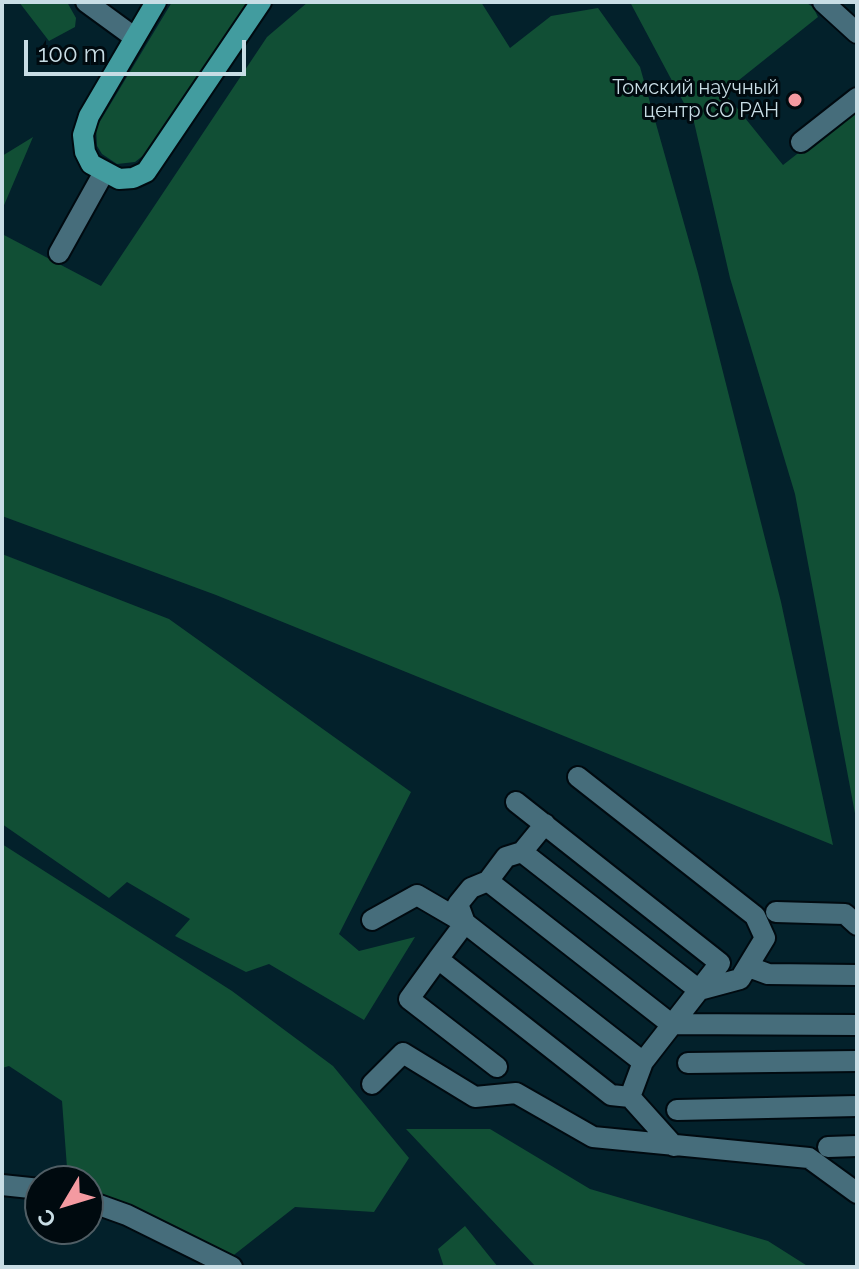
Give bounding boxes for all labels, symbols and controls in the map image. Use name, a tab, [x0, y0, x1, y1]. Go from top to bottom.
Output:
scale bar	[28, 24, 250, 74]
text: 100 m	[38, 39, 106, 68]
place label: Томский научный центр СО РАН	[612, 76, 779, 123]
marker: Томский научный центр СО РАН	[786, 91, 804, 109]
north arrow	[24, 1165, 104, 1245]
text: С	[32, 1205, 62, 1232]

